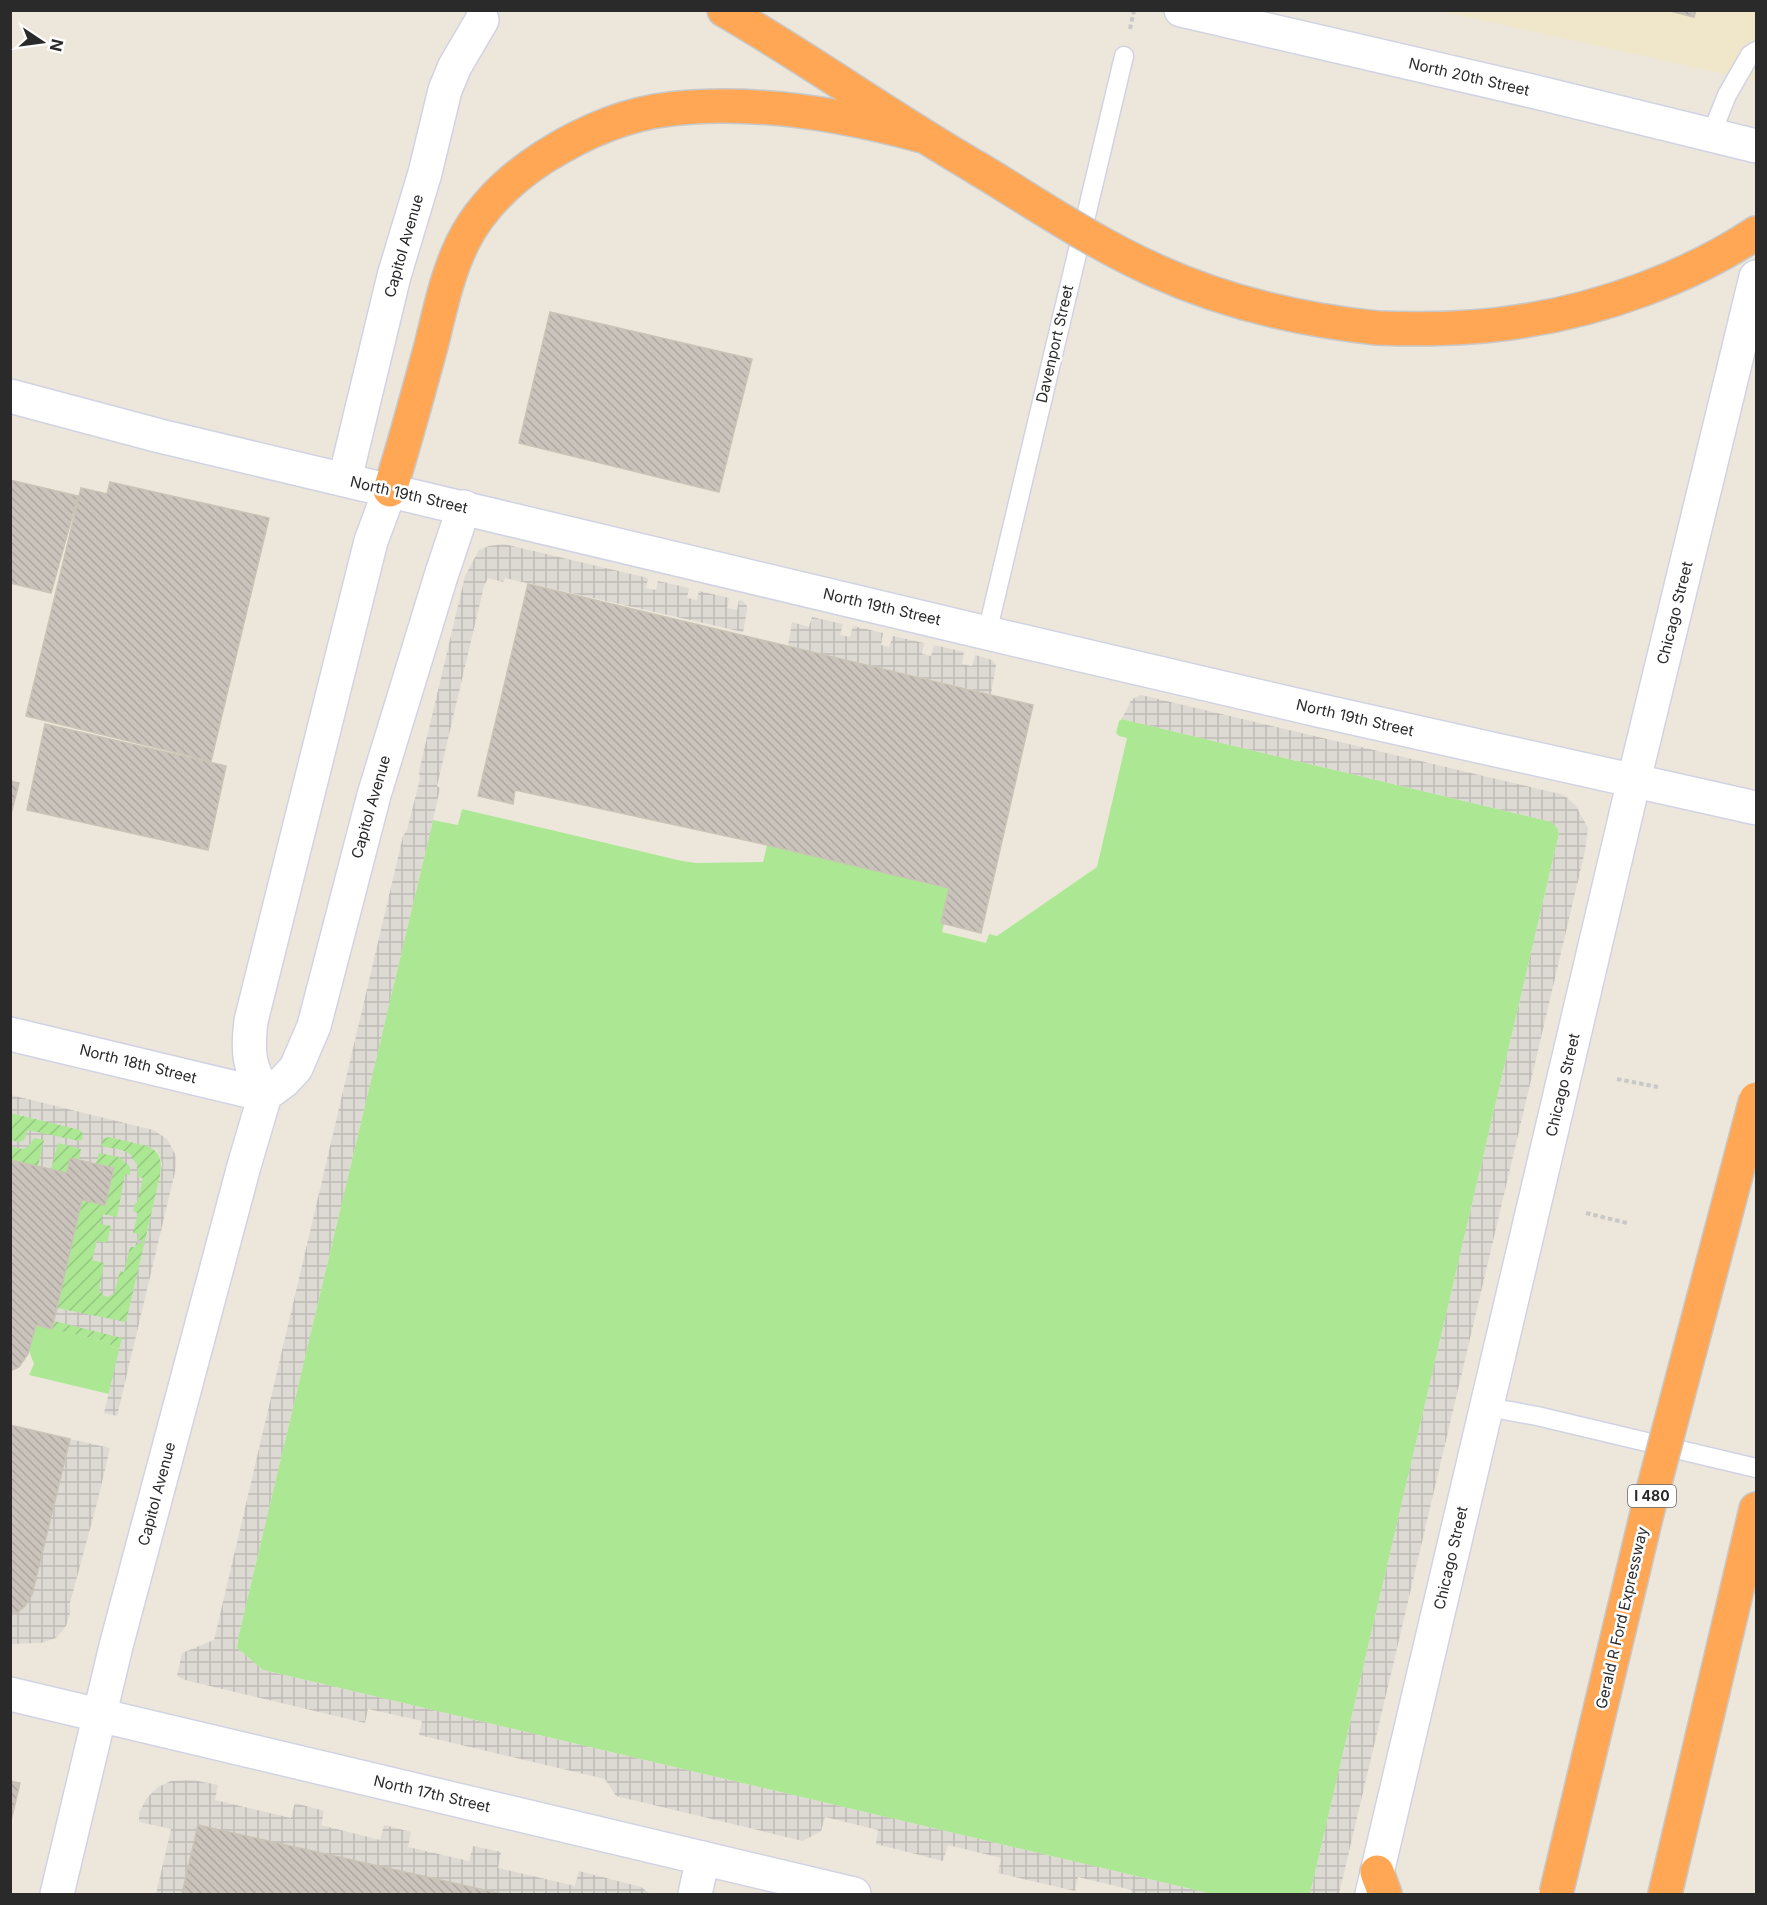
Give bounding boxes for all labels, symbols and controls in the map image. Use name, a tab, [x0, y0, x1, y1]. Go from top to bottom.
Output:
north arrow	[12, 12, 72, 72]
text: N	[45, 37, 68, 54]
street label: North 20th Street	[1407, 53, 1531, 100]
street label: Capitol Avenue	[380, 192, 427, 300]
street label: Davenport Street	[1032, 283, 1077, 405]
street label: North 19th Street	[348, 472, 470, 517]
street label: Chicago Street	[1653, 559, 1696, 666]
street label: North 19th Street	[821, 584, 943, 629]
street label: North 19th Street	[1294, 695, 1416, 740]
street label: Capitol Avenue	[347, 753, 394, 861]
street label: Chicago Street	[1541, 1031, 1584, 1138]
street label: North 18th Street	[78, 1040, 199, 1087]
street label: Capitol Avenue	[134, 1440, 179, 1548]
road number: I 480	[1628, 1485, 1676, 1507]
street label: Chicago Street	[1429, 1504, 1472, 1611]
street label: Gerald R Ford Expressway	[1591, 1524, 1652, 1711]
street label: North 17th Street	[372, 1771, 492, 1816]

